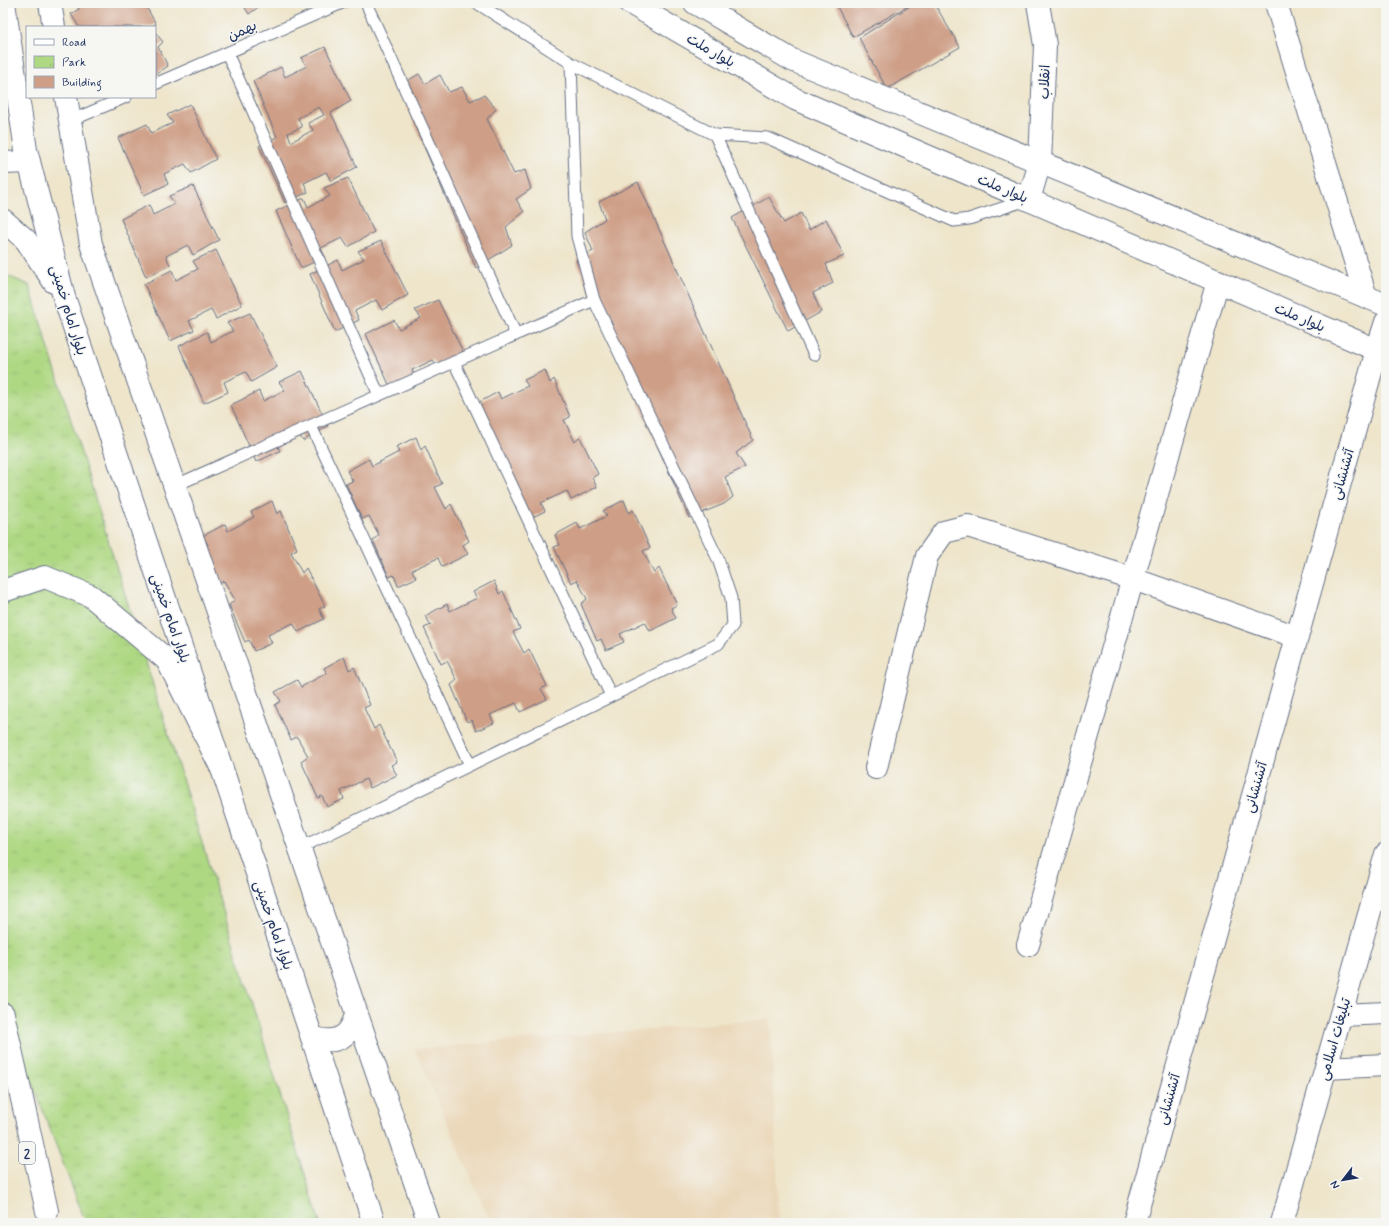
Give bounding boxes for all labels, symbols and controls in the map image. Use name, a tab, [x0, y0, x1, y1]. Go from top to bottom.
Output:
street label: بهمن	[225, 17, 260, 45]
legend	[26, 26, 156, 98]
street label: بلوار ملت	[683, 30, 738, 72]
text: Road	[62, 35, 86, 51]
text: Park	[62, 55, 86, 71]
street label: انقلاب	[1035, 64, 1055, 100]
text: Building	[62, 75, 102, 92]
street label: بلوار ملت	[975, 170, 1031, 208]
street label: بلوار امام خمینی	[45, 263, 90, 358]
street label: بلوار ملت	[1272, 299, 1328, 337]
street label: آتشنشانی	[1327, 446, 1359, 502]
street label: بلوار امام خمینی	[145, 571, 194, 666]
street label: آتشنشانی	[1240, 759, 1272, 815]
street label: بلوار امام خمینی	[248, 878, 297, 973]
street label: تبلیغات اسلامی	[1315, 995, 1356, 1083]
street label: آتشنشانی	[1153, 1071, 1185, 1127]
road number: 2	[19, 1142, 35, 1164]
north arrow	[1323, 1160, 1363, 1200]
text: N	[1327, 1178, 1343, 1191]

